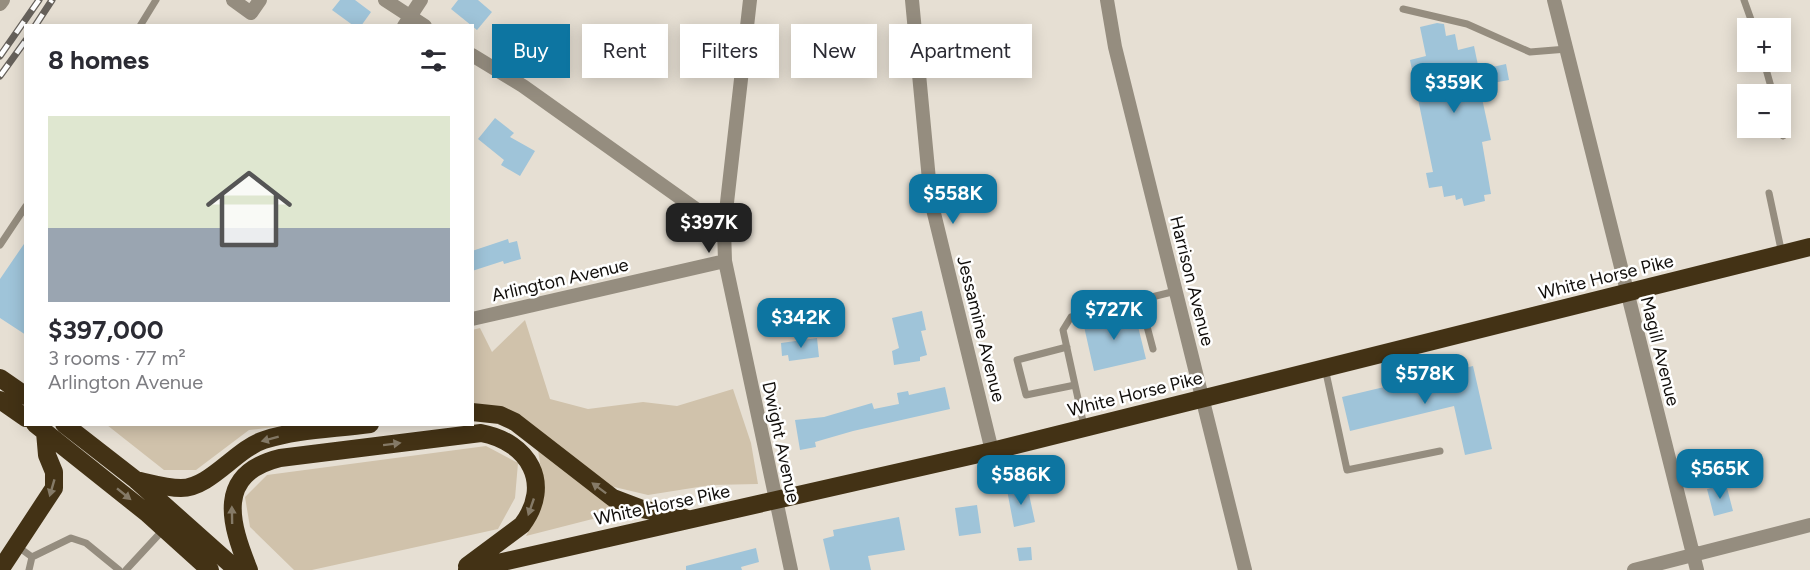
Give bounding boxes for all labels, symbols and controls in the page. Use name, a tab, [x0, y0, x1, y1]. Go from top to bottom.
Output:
map controls	[1737, 18, 1791, 138]
button: +	[1737, 18, 1791, 72]
chip: Buy	[492, 24, 570, 78]
chip: Rent	[582, 24, 668, 78]
chip: Filters	[680, 24, 779, 78]
chip: New	[791, 24, 877, 78]
chip: Apartment	[889, 24, 1032, 78]
text: 8 homes	[48, 44, 149, 76]
icon: filters	[417, 44, 450, 77]
pin: $359K	[1412, 63, 1496, 114]
text: $359K	[1425, 70, 1483, 94]
button: −	[1737, 84, 1791, 138]
icon: home	[195, 155, 303, 263]
pin: $558K	[911, 174, 995, 225]
text: $558K	[923, 181, 983, 205]
pin: $397K	[667, 203, 751, 254]
text: $397K	[680, 210, 738, 234]
street label: Harrison Avenue	[1165, 214, 1219, 348]
street label: White Horse Pike	[1536, 250, 1676, 304]
street label: Arlington Avenue	[490, 254, 631, 306]
street label: Jessamine Avenue	[952, 254, 1010, 404]
pin: $727K	[1072, 290, 1156, 341]
street label: Magill Avenue	[1636, 294, 1684, 408]
text: $727K	[1085, 297, 1143, 321]
pin: $342K	[759, 298, 843, 349]
text: $342K	[771, 305, 831, 329]
text: $397,000	[48, 314, 164, 346]
text: 3 rooms · 77 m²	[48, 346, 186, 370]
pin: $578K	[1383, 354, 1467, 405]
text: $578K	[1395, 361, 1455, 385]
street label: White Horse Pike	[1065, 367, 1205, 421]
text: Arlington Avenue	[48, 370, 203, 394]
street label: Dwight Avenue	[757, 379, 805, 505]
one-way arrow	[261, 434, 279, 444]
one-way arrow	[382, 439, 401, 449]
pin: $565K	[1678, 449, 1762, 500]
pin: $586K	[979, 455, 1063, 506]
text: $565K	[1690, 456, 1750, 480]
text: $586K	[991, 462, 1051, 486]
one-way arrow	[47, 479, 56, 497]
street label: White Horse Pike	[592, 480, 732, 530]
one-way arrow	[591, 482, 607, 494]
one-way arrow	[116, 487, 131, 500]
one-way arrow	[526, 498, 536, 516]
one-way arrow	[227, 505, 237, 524]

